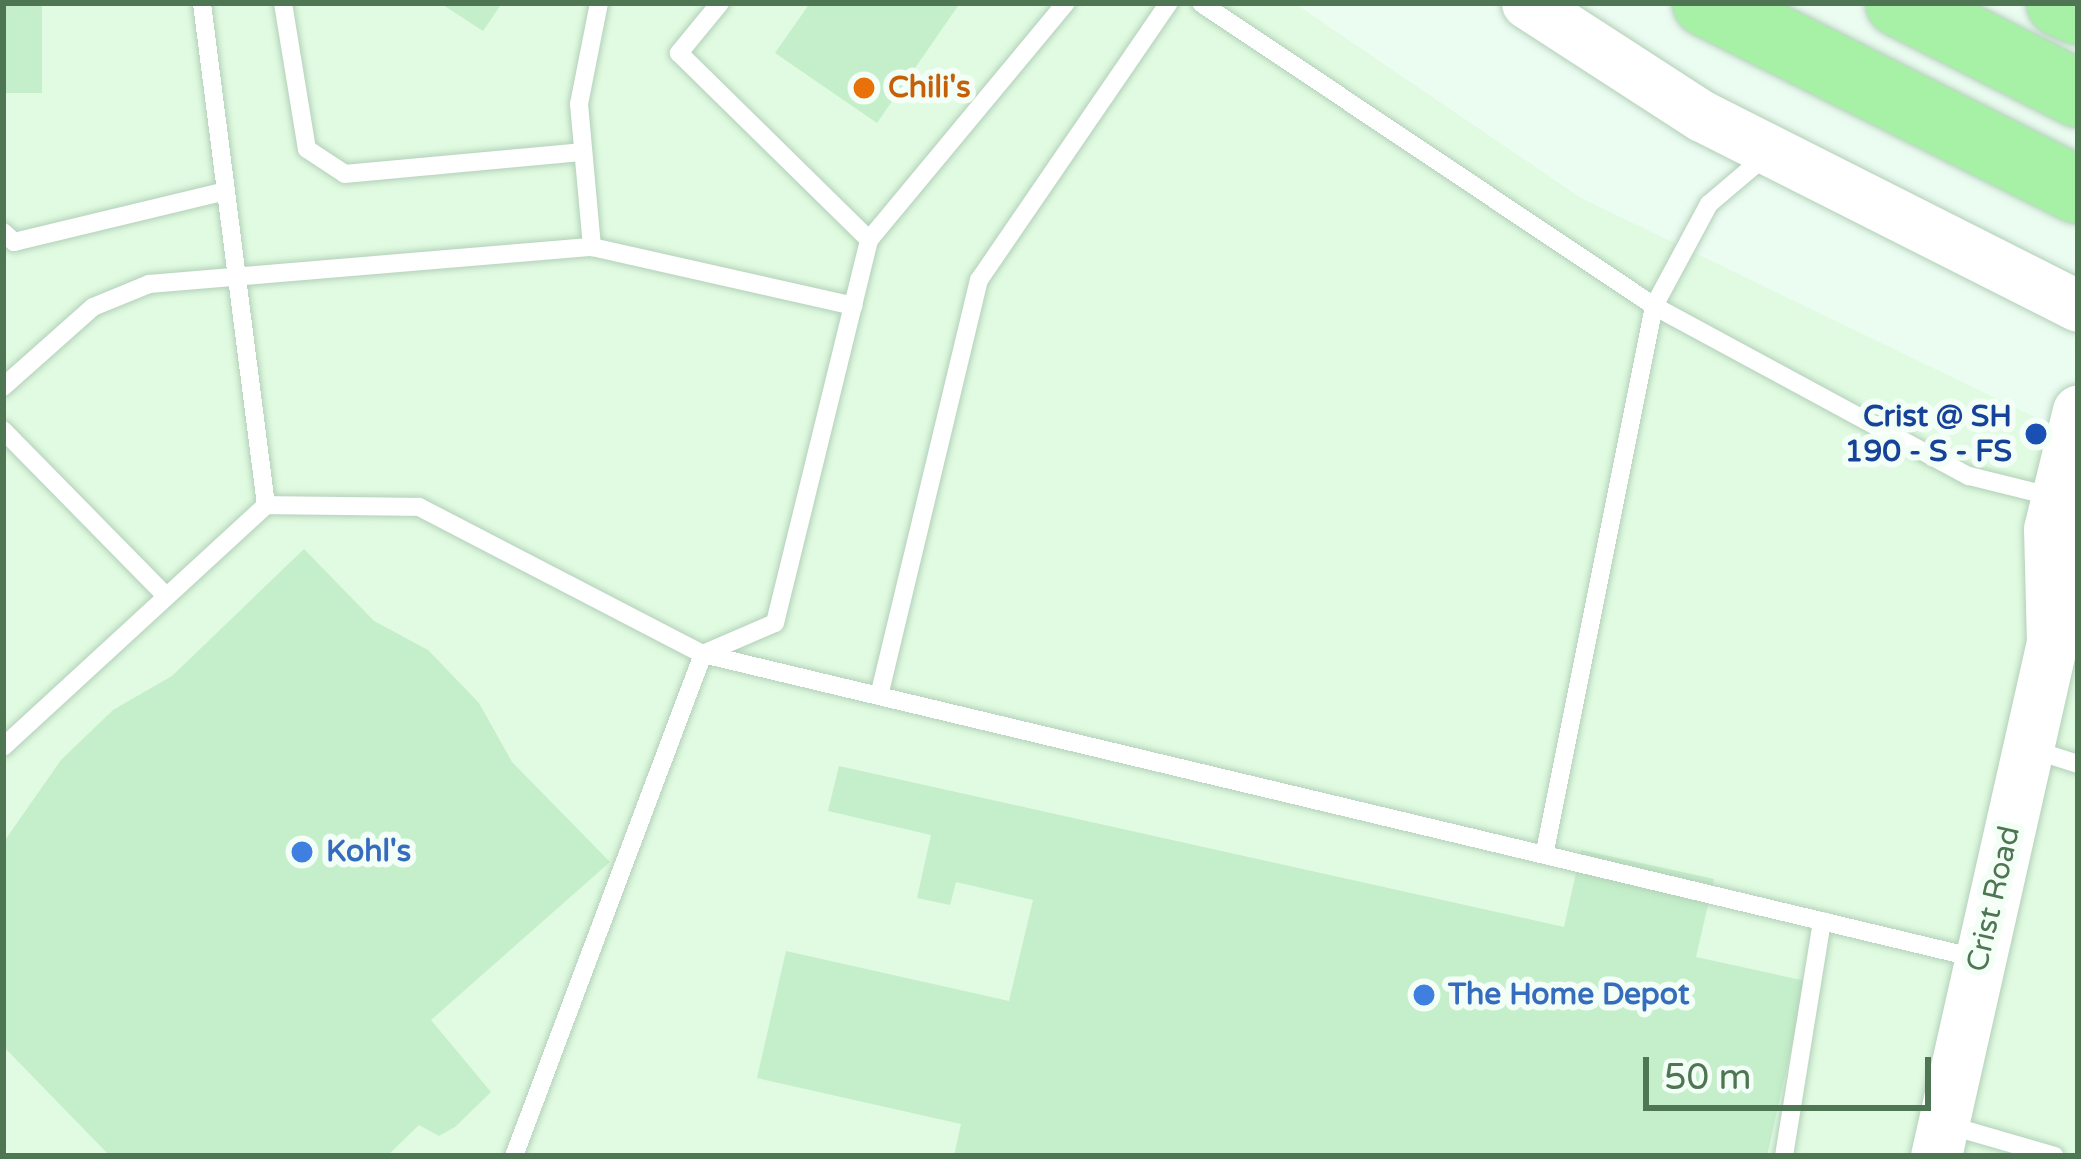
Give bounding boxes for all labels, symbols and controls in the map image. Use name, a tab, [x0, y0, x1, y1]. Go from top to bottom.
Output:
place label: Chili's	[888, 70, 971, 106]
marker: Chili's	[851, 75, 877, 101]
place label: Crist @ SH 190 - S - FS	[1845, 399, 2012, 470]
marker: Crist @ SH 190 - S - FS	[2023, 421, 2049, 447]
street label: Crist Road	[1960, 823, 2028, 975]
place label: Kohl's	[326, 834, 411, 870]
marker: Kohl's	[289, 839, 315, 865]
place label: The Home Depot	[1448, 977, 1689, 1013]
marker: The Home Depot	[1411, 982, 1437, 1008]
scale bar	[1649, 1033, 1937, 1107]
text: 50 m	[1664, 1056, 1752, 1099]

